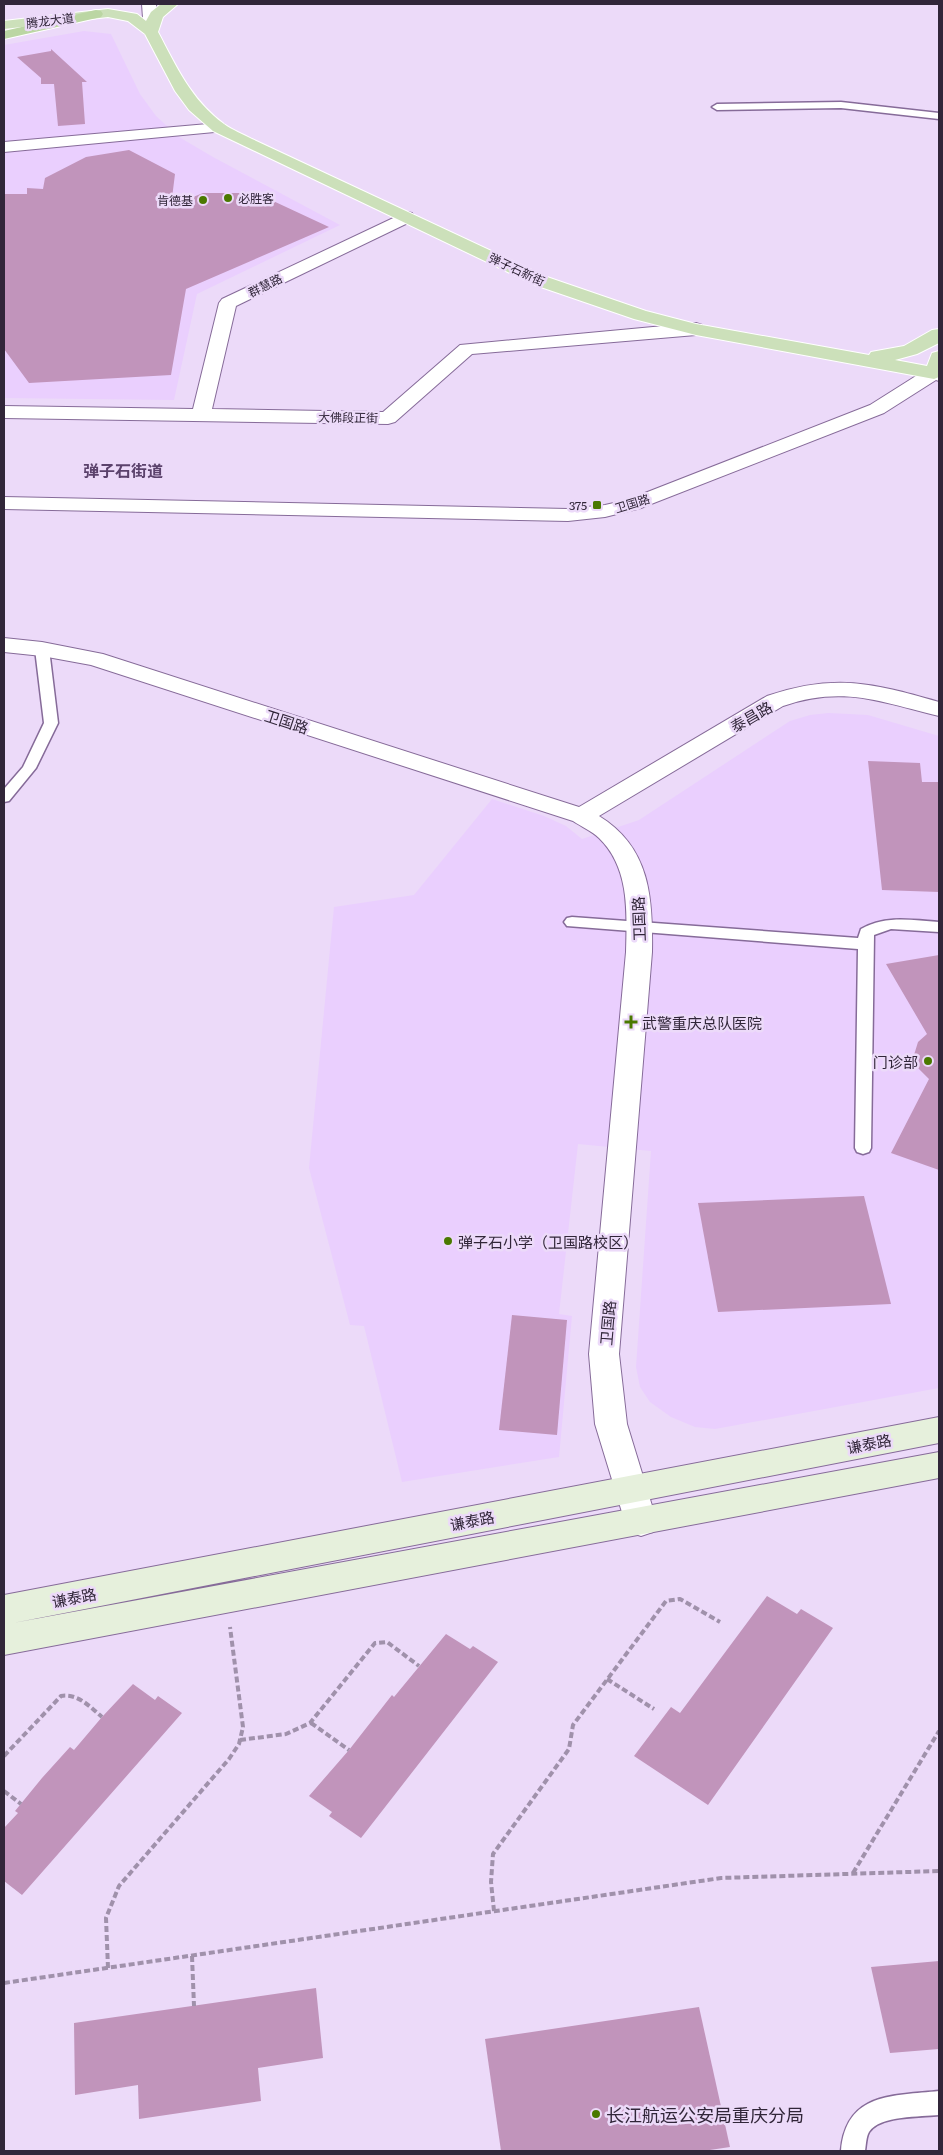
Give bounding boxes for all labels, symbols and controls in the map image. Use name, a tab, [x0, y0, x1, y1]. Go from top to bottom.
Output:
street label: 腾龙大道	[25, 8, 75, 32]
place label: 必胜客	[238, 189, 274, 207]
place label: 肯德基	[157, 191, 193, 209]
marker: 必胜客	[222, 192, 234, 204]
marker: 肯德基	[197, 194, 209, 206]
street label: 弹子石新街	[486, 248, 548, 290]
street label: 群慧路	[245, 269, 285, 301]
street label: 大佛段正街	[318, 407, 378, 427]
district label: 弹子石街道	[83, 458, 163, 482]
street label: 卫国路	[612, 489, 652, 517]
place label: 375	[569, 496, 587, 514]
marker: 375	[591, 499, 603, 511]
street label: 泰昌路	[726, 695, 776, 737]
street label: 卫国路	[262, 703, 312, 739]
street label: 卫国路	[626, 896, 650, 942]
place label: 武警重庆总队医院	[642, 1011, 762, 1034]
marker: 武警重庆总队医院	[624, 1015, 638, 1029]
place label: 门诊部	[873, 1050, 918, 1073]
marker: 门诊部	[922, 1055, 934, 1067]
place label: 弹子石小学（卫国路校区）	[458, 1230, 638, 1253]
marker: 弹子石小学（卫国路校区）	[442, 1235, 454, 1247]
street label: 卫国路	[594, 1300, 620, 1346]
street label: 谦泰路	[845, 1427, 893, 1459]
street label: 谦泰路	[448, 1504, 496, 1536]
street label: 谦泰路	[50, 1581, 98, 1613]
place label: 长江航运公安局重庆分局	[606, 2101, 804, 2128]
marker: 长江航运公安局重庆分局	[590, 2108, 602, 2120]

